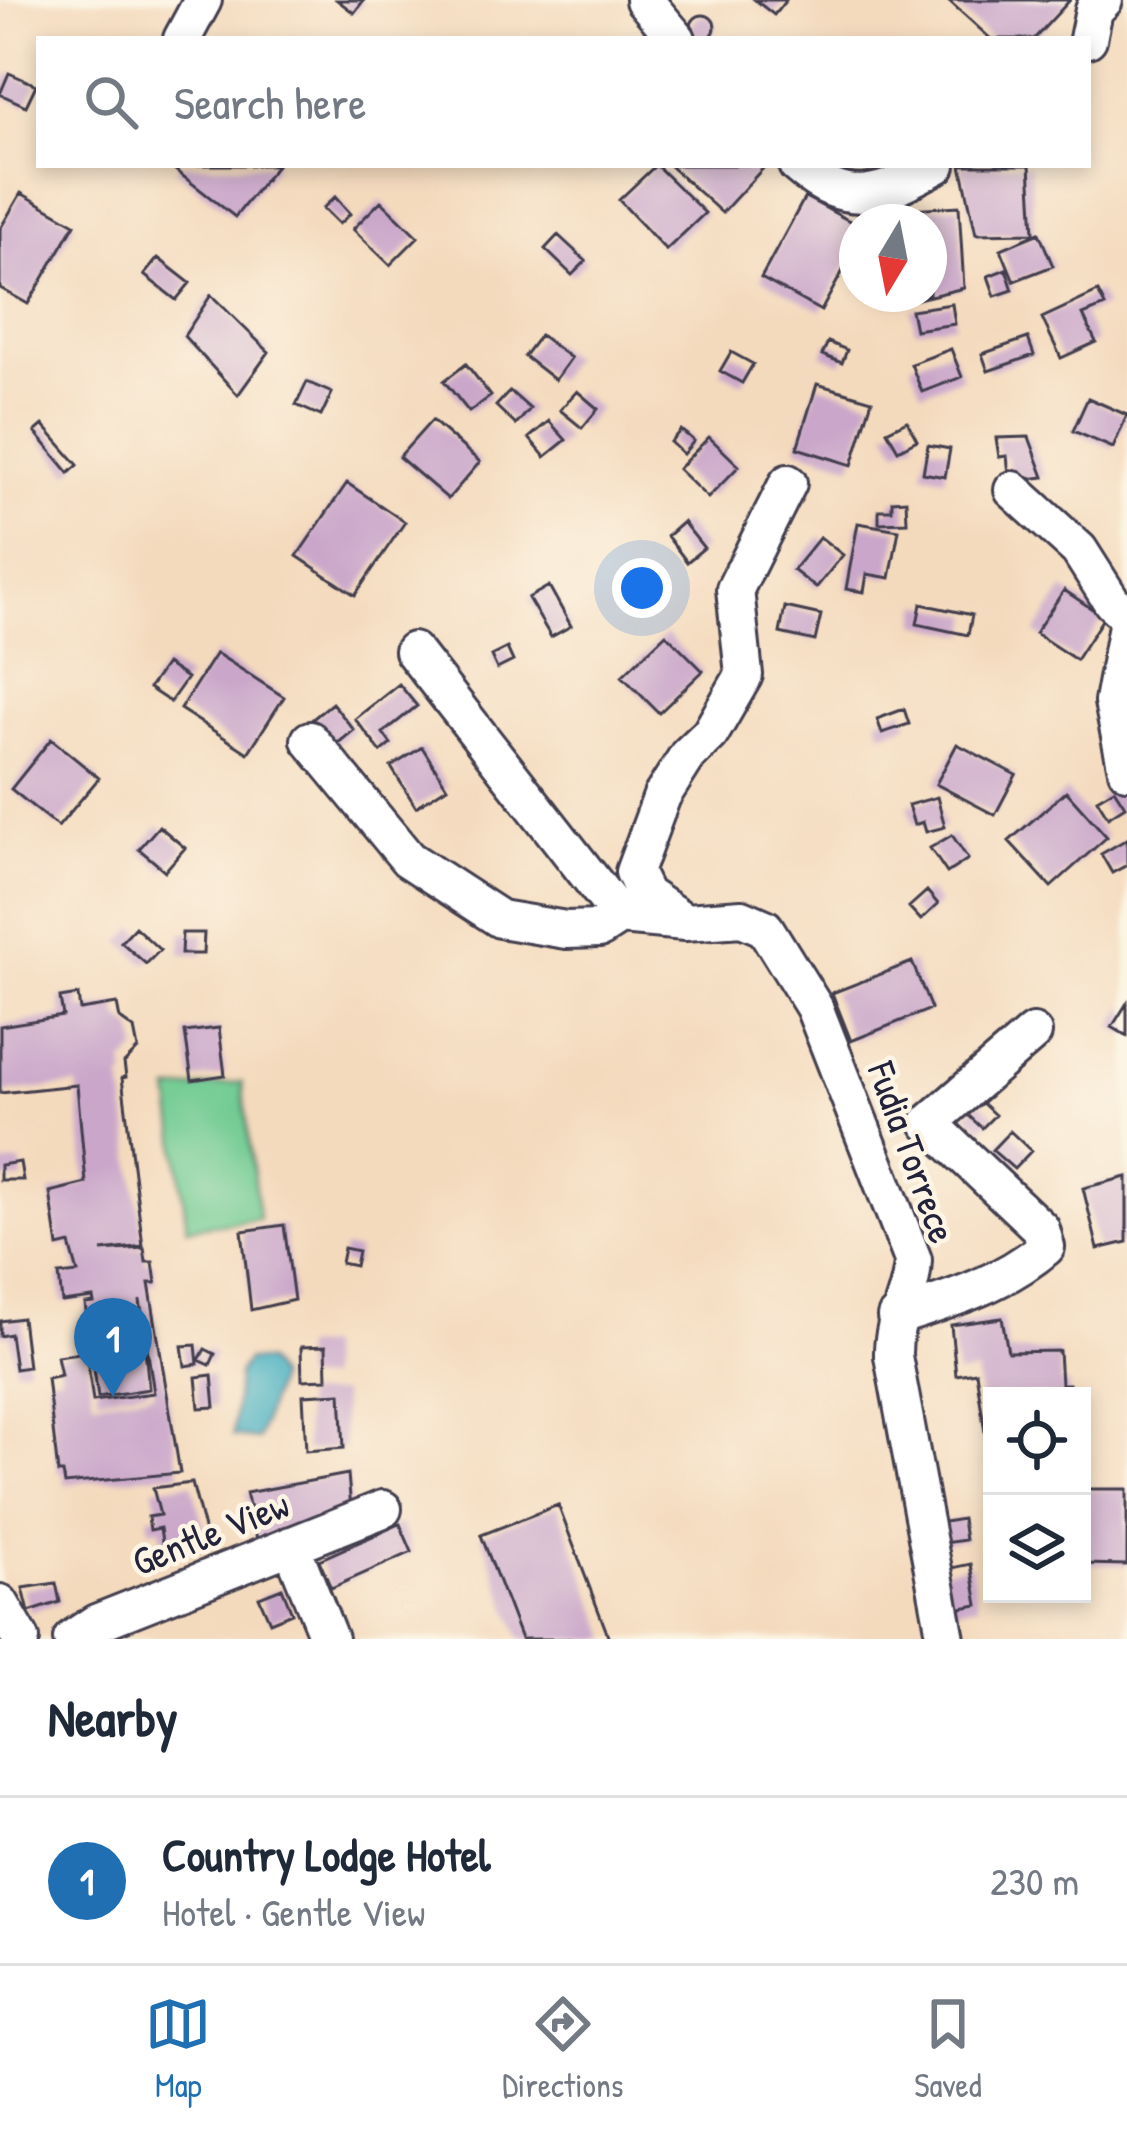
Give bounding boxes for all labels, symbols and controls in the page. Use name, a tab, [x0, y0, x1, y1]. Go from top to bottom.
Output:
search box	[36, 36, 1091, 168]
icon: search	[78, 69, 144, 135]
text: Search here	[174, 72, 366, 133]
north arrow	[839, 204, 947, 312]
your location	[612, 558, 672, 618]
street label: Fudia Torrece	[856, 1053, 970, 1250]
pin: 1	[74, 1298, 152, 1397]
map controls	[983, 1387, 1091, 1603]
button: locate	[983, 1387, 1091, 1495]
street label: Gentle View	[124, 1477, 296, 1587]
button: layers	[983, 1495, 1091, 1603]
text: Nearby	[48, 1683, 178, 1752]
text: Country Lodge Hotel	[162, 1824, 491, 1885]
text: 1	[80, 1854, 94, 1907]
text: 230 m	[990, 1854, 1079, 1907]
text: Hotel · Gentle View	[162, 1885, 425, 1938]
tab: Map	[145, 1991, 211, 2107]
tab: Directions	[502, 1991, 624, 2107]
tab: Saved	[914, 1991, 982, 2107]

